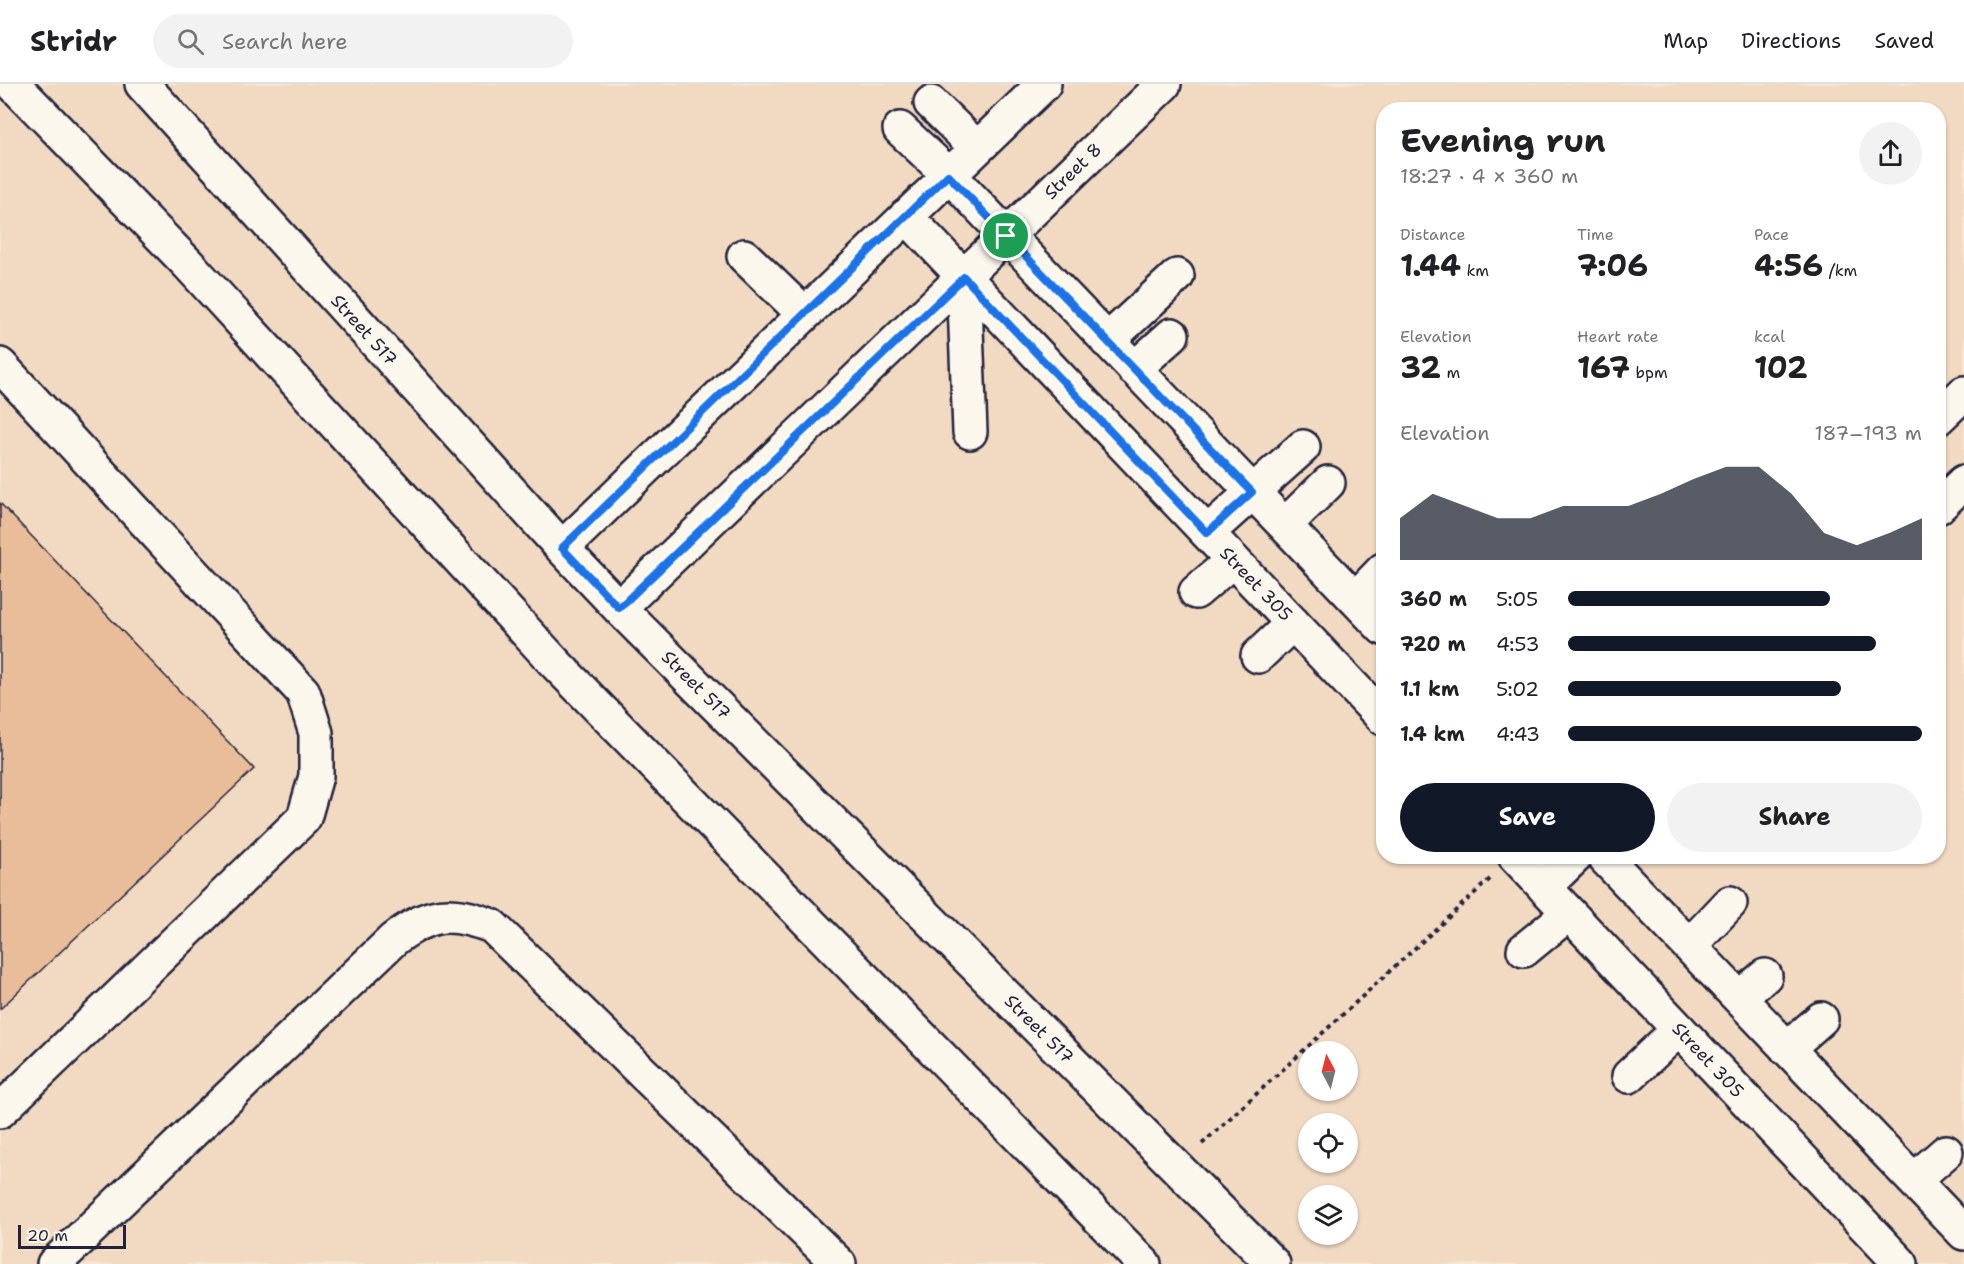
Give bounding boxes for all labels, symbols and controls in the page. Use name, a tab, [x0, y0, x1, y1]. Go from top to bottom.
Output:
search box	[153, 14, 573, 68]
text: Stridr	[30, 22, 117, 60]
icon: search	[174, 25, 207, 58]
text: Search here	[222, 27, 348, 56]
text: Map	[1663, 27, 1708, 55]
text: Directions	[1741, 27, 1841, 55]
text: Saved	[1874, 27, 1934, 55]
text: Evening run	[1400, 118, 1606, 163]
button: share	[1859, 122, 1922, 185]
street label: Street 8	[1039, 137, 1107, 205]
text: 18:27 · 4 × 360 m	[1400, 163, 1578, 189]
pin	[980, 210, 1031, 261]
icon: arrive	[989, 219, 1022, 252]
text: Distance	[1400, 224, 1466, 245]
text: Time	[1577, 224, 1614, 245]
text: Pace	[1754, 224, 1789, 245]
text: 1.44	[1400, 245, 1461, 286]
text: 7:06	[1577, 245, 1648, 286]
text: 4:56	[1754, 245, 1823, 286]
text: km	[1461, 260, 1489, 281]
text: /km	[1823, 260, 1857, 281]
street label: Street 517	[325, 289, 403, 371]
text: Elevation	[1400, 326, 1472, 347]
text: Heart rate	[1577, 326, 1659, 347]
text: kcal	[1754, 326, 1785, 347]
text: 32	[1400, 347, 1441, 388]
text: 167	[1577, 347, 1630, 388]
text: 102	[1754, 347, 1808, 388]
text: m	[1441, 362, 1460, 383]
text: bpm	[1630, 362, 1668, 383]
text: Elevation	[1400, 420, 1490, 446]
text: 187–193 m	[1815, 420, 1922, 446]
street label: Street 305	[1214, 542, 1298, 626]
text: 360 m	[1400, 586, 1467, 612]
text: 5:05	[1496, 586, 1538, 612]
text: 720 m	[1400, 631, 1466, 657]
text: 4:53	[1496, 631, 1540, 657]
street label: Street 517	[656, 645, 736, 725]
text: 1.1 km	[1400, 676, 1459, 702]
text: 5:02	[1496, 676, 1539, 702]
text: 1.4 km	[1400, 721, 1465, 747]
text: 4:43	[1496, 721, 1540, 747]
button: Save	[1400, 783, 1655, 852]
button: Share	[1667, 783, 1922, 852]
street label: Street 517	[999, 989, 1079, 1069]
street label: Street 305	[1667, 1017, 1749, 1103]
north arrow	[1298, 1041, 1358, 1101]
map controls	[1298, 1041, 1358, 1245]
button: locate	[1298, 1113, 1358, 1173]
button: layers	[1298, 1185, 1358, 1245]
scale bar	[18, 1222, 126, 1250]
text: 20 m	[27, 1225, 68, 1246]

